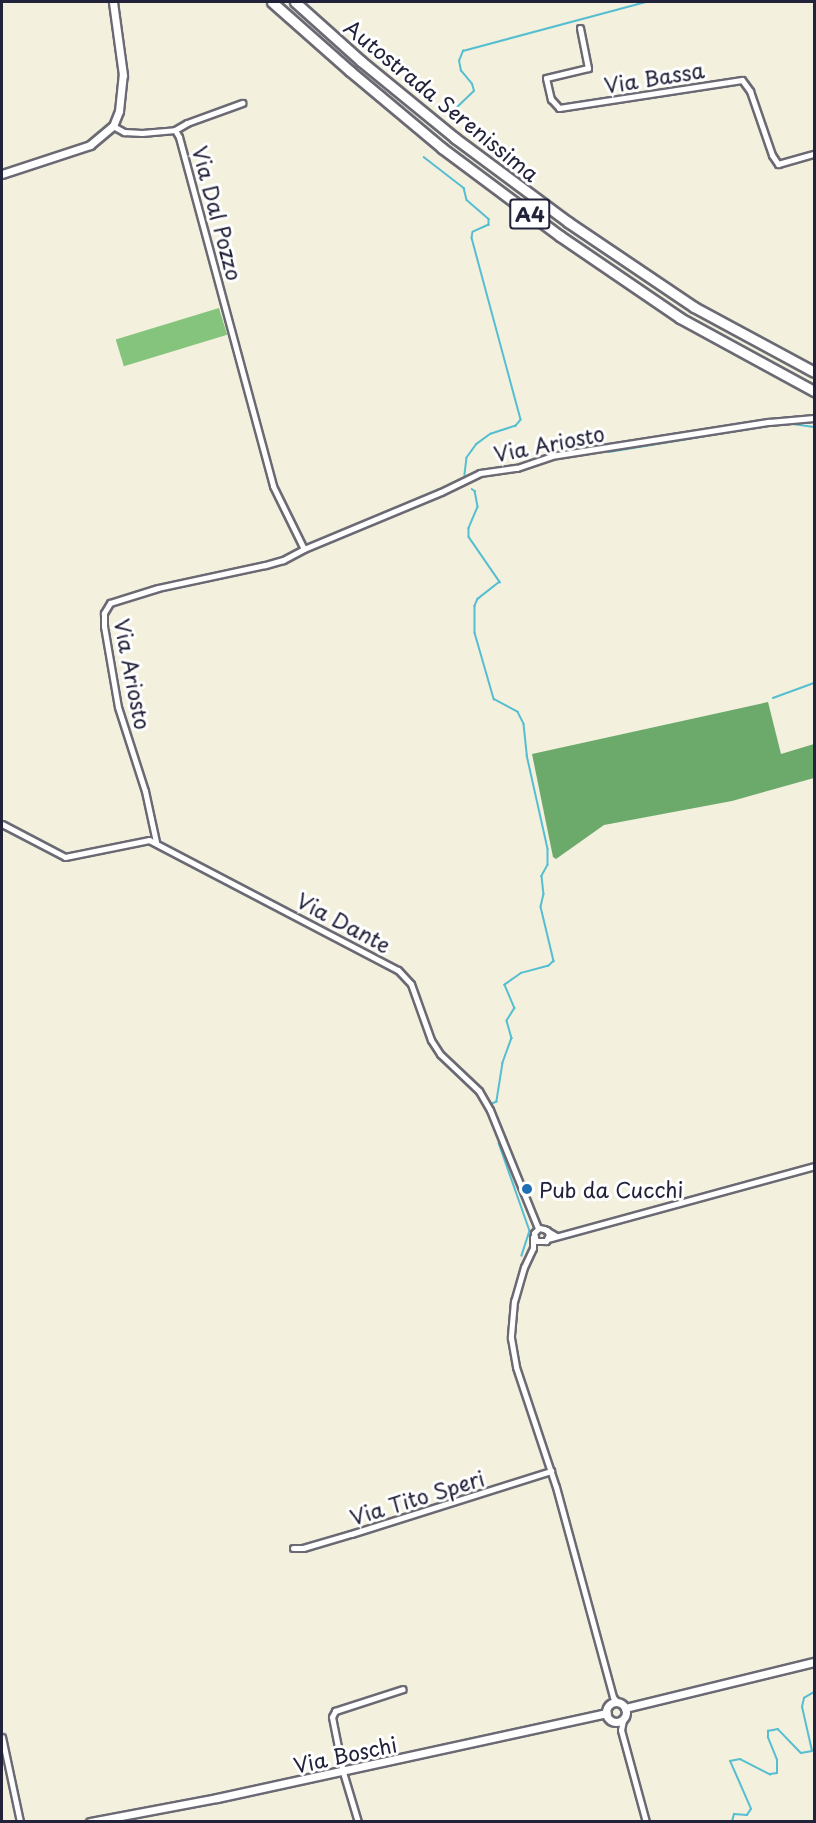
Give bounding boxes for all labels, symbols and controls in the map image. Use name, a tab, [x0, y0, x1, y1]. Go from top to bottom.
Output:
street label: Autostrada Serenissima	[340, 14, 544, 186]
street label: Via Bassa	[602, 57, 706, 97]
street label: Via Dal Pozzo	[188, 143, 248, 283]
road number: A4	[509, 197, 551, 231]
street label: Via Ariosto	[492, 420, 606, 466]
street label: Via Ariosto	[110, 617, 156, 731]
street label: Via Dante	[293, 887, 395, 957]
place label: Pub da Cucchi	[539, 1176, 682, 1202]
marker: Pub da Cucchi	[520, 1182, 534, 1196]
street label: Via Tito Speri	[347, 1465, 487, 1529]
street label: Via Boschi	[291, 1731, 399, 1777]

